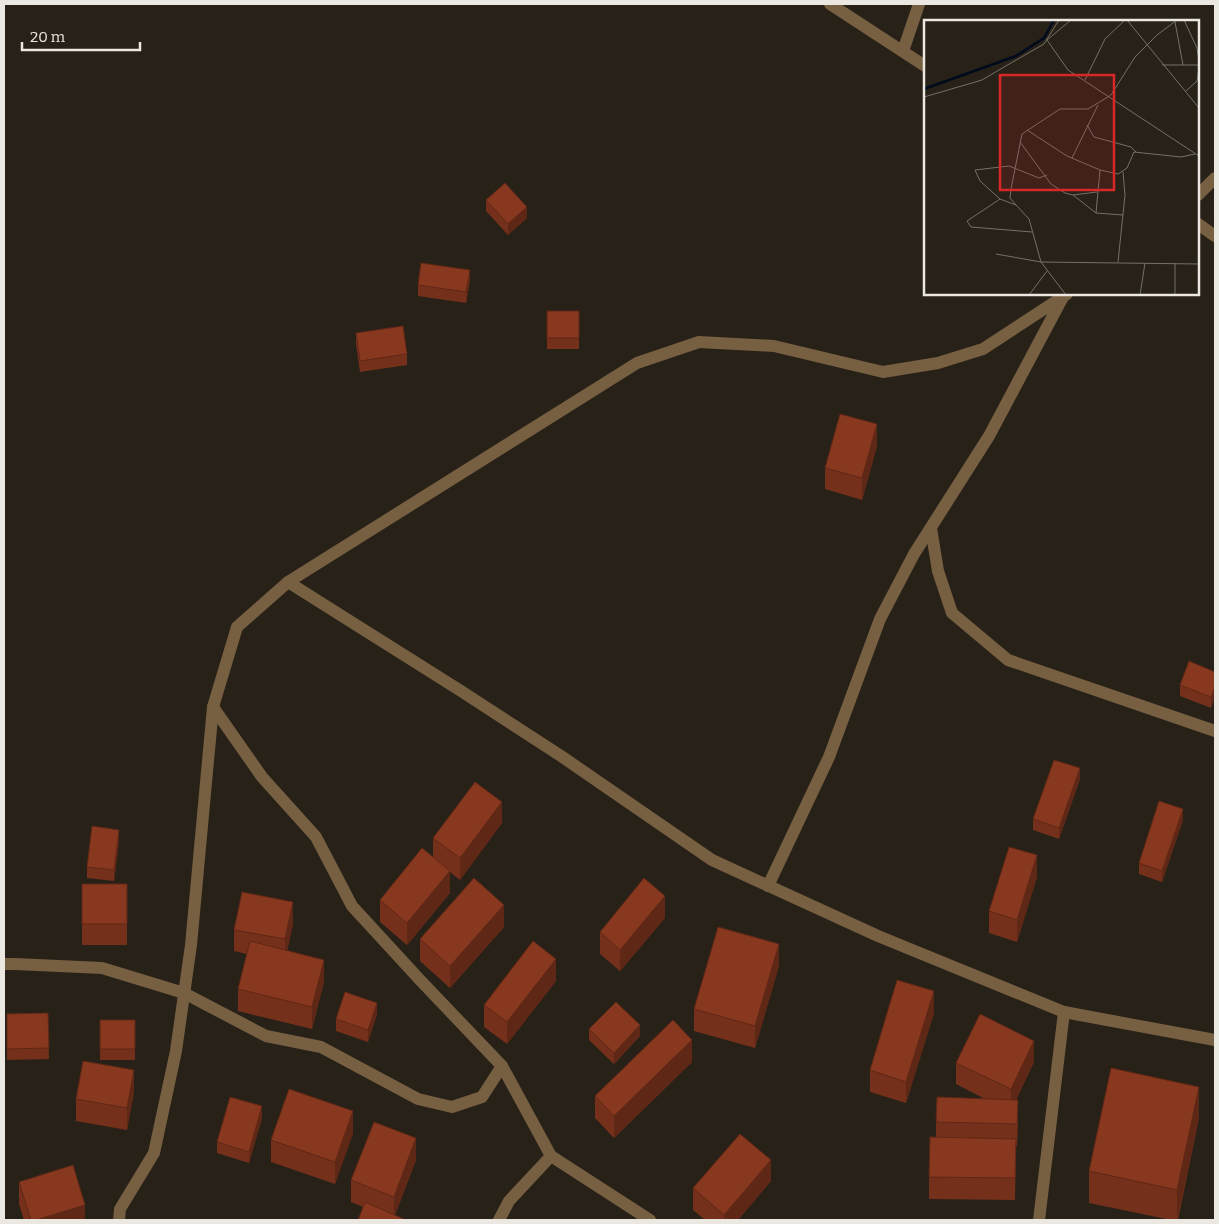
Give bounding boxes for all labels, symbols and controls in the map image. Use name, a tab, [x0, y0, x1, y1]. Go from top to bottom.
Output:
scale bar	[22, 20, 140, 52]
inset map	[924, 20, 1199, 295]
text: 20 m	[30, 28, 66, 46]

